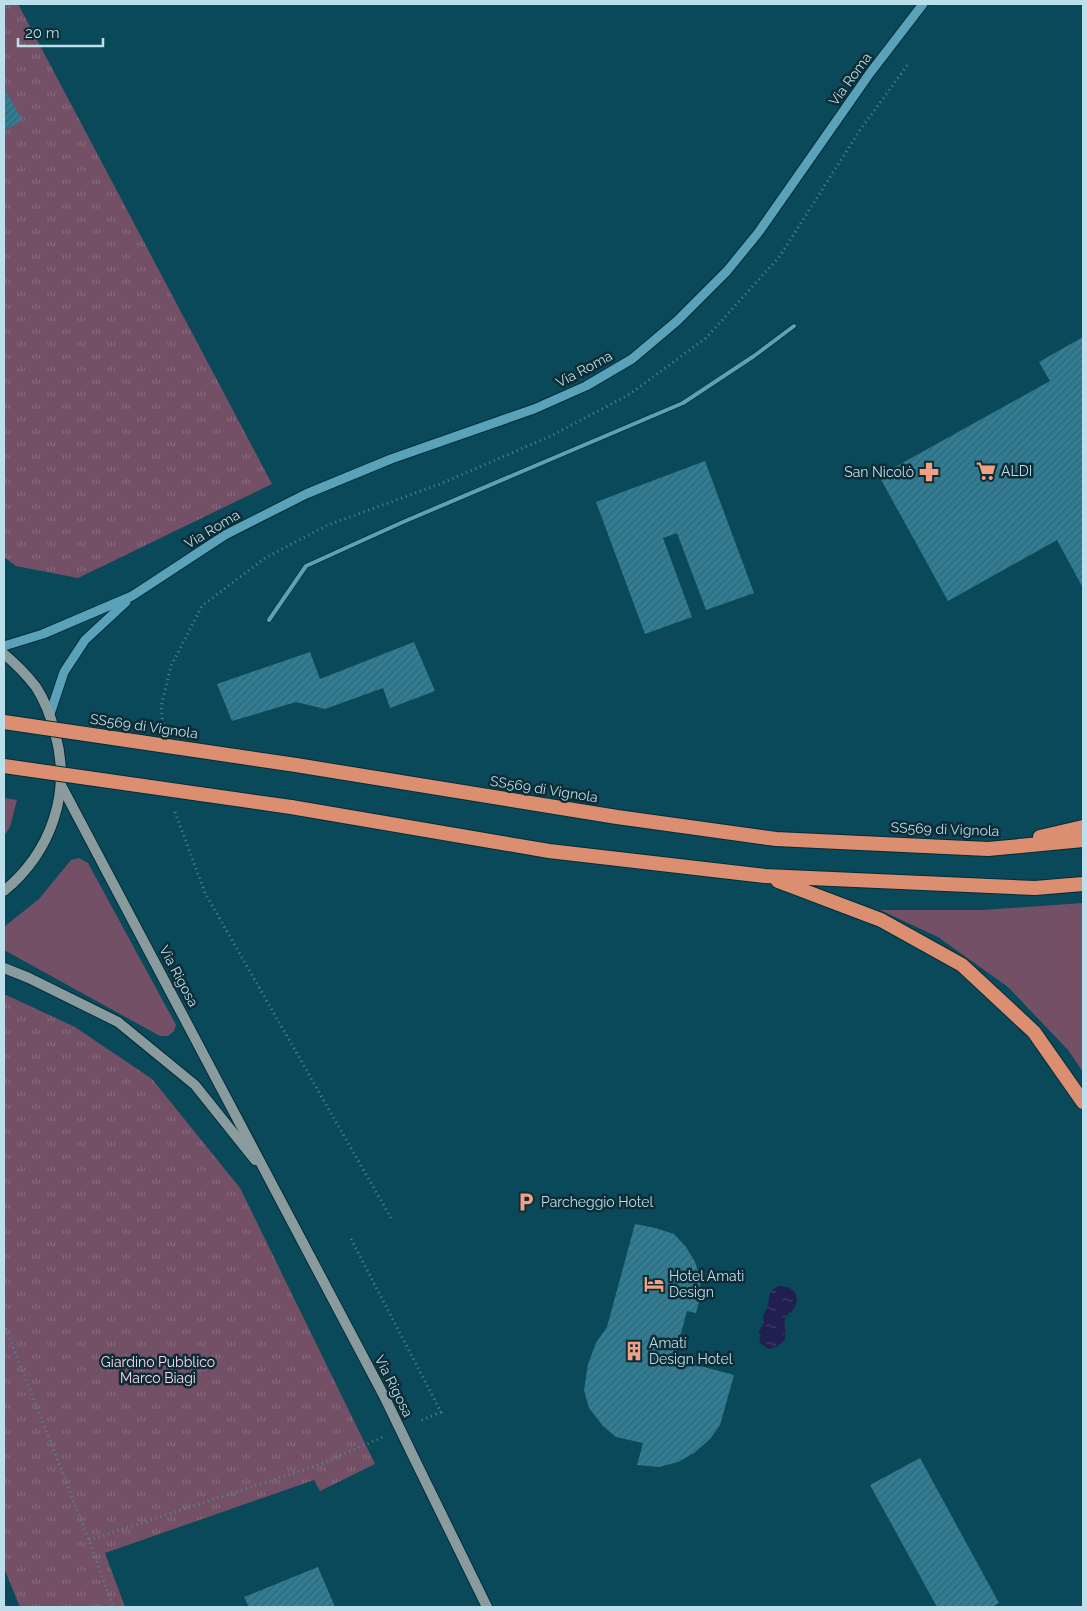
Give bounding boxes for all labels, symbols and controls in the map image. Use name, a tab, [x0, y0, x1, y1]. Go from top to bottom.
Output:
scale bar	[18, 15, 102, 47]
text: 20 m	[25, 24, 60, 42]
street label: Via Roma	[825, 49, 875, 109]
street label: Via Roma	[553, 348, 615, 390]
supermarket icon: ALDI	[975, 460, 997, 482]
pharmacy icon: San Nicolò	[918, 461, 940, 483]
place label: ALDI	[1001, 463, 1032, 479]
place label: San Nicolò	[844, 464, 914, 480]
street label: Via Roma	[182, 506, 242, 552]
street label: SS569 di Vignola	[89, 711, 199, 741]
street label: SS569 di Vignola	[489, 773, 599, 805]
street label: SS569 di Vignola	[890, 819, 1000, 839]
street label: Via Rigosa	[156, 943, 202, 1009]
parking icon: Parcheggio Hotel	[515, 1191, 537, 1213]
place label: Parcheggio Hotel	[541, 1194, 653, 1210]
place label: Hotel Amatì Design	[669, 1268, 744, 1300]
hotel icon: Hotel Amatì Design	[643, 1273, 665, 1295]
place label: Amatí Design Hotel	[649, 1335, 733, 1367]
building icon: Amatí Design Hotel	[623, 1340, 645, 1362]
street label: Via Rigosa	[372, 1352, 416, 1420]
park label: Giardino Pubblico Marco Biagi	[101, 1354, 215, 1386]

